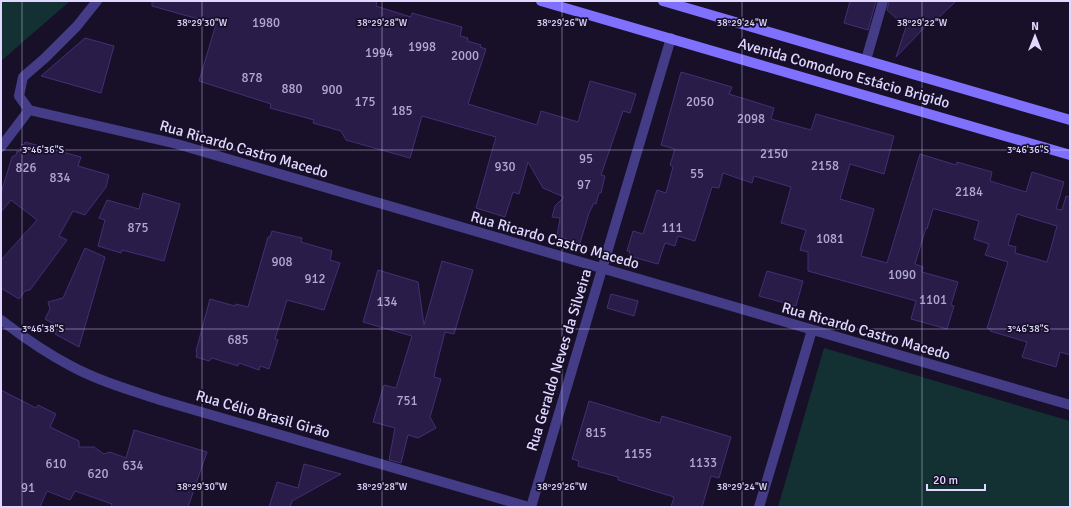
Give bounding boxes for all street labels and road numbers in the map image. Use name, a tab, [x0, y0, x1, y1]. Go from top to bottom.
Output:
street label: Avenida Comodoro Estácio Brigido	[736, 34, 952, 112]
street label: Rua Ricardo Castro Macedo	[158, 116, 331, 182]
street label: Rua Ricardo Castro Macedo	[469, 207, 642, 273]
street label: Rua Geraldo Neves da Silveira	[523, 267, 595, 453]
street label: Rua Ricardo Castro Macedo	[780, 298, 953, 364]
street label: Rua Célio Brasil Girão	[194, 386, 332, 442]

